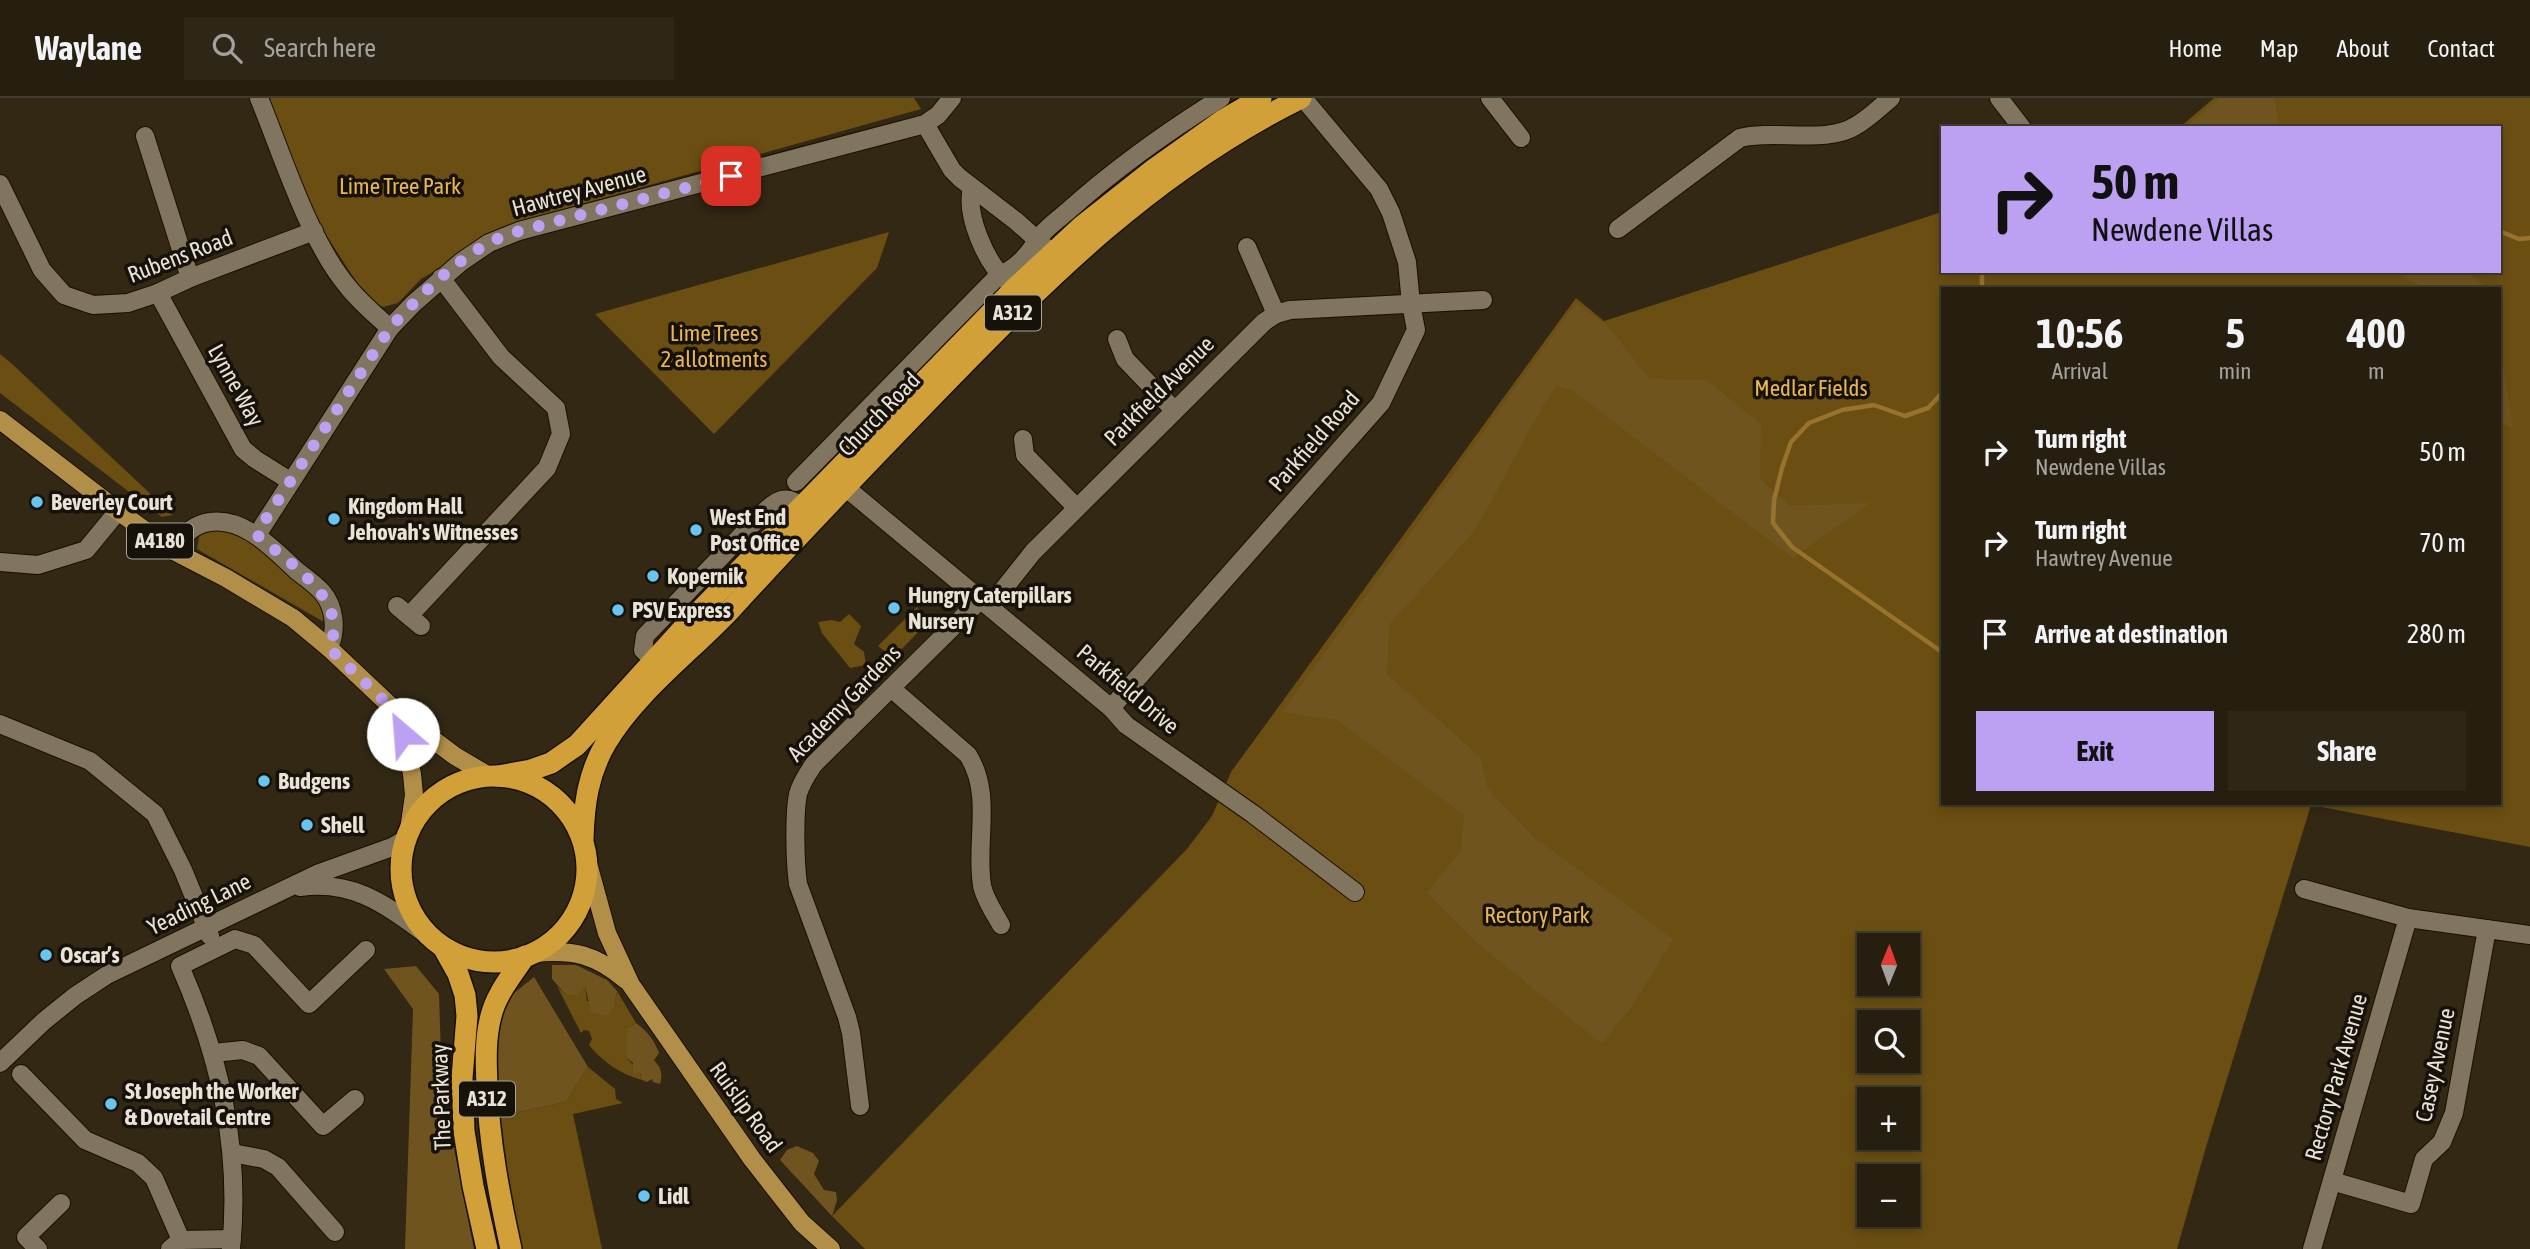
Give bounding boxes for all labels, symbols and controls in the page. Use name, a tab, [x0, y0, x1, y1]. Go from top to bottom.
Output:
search box	[184, 17, 674, 80]
text: Waylane	[35, 29, 142, 67]
icon: search	[208, 29, 246, 67]
text: Search here	[264, 33, 376, 63]
text: Home	[2168, 35, 2222, 62]
text: Map	[2260, 35, 2298, 62]
text: About	[2336, 35, 2389, 62]
text: Contact	[2427, 35, 2495, 62]
pin	[701, 146, 761, 206]
text: 50 m	[2091, 153, 2179, 209]
icon: right	[1976, 154, 2067, 245]
icon: arrive	[712, 157, 750, 195]
street label: Hawtrey Avenue	[509, 161, 649, 221]
park label: Lime Tree Park	[339, 173, 461, 199]
text: Newdene Villas	[2091, 211, 2273, 248]
street label: Rubens Road	[124, 224, 236, 288]
road number: A312	[985, 296, 1041, 330]
text: 10:56	[2036, 309, 2123, 357]
text: 5	[2225, 309, 2245, 357]
text: 400	[2347, 309, 2406, 357]
park label: Lime Trees 2 allotments	[661, 320, 767, 372]
street label: Parkfield Avenue	[1099, 331, 1219, 451]
street label: Lynne Way	[203, 339, 269, 431]
text: Arrival	[2052, 358, 2108, 384]
text: min	[2219, 358, 2252, 384]
text: m	[2368, 358, 2385, 384]
street label: Church Road	[833, 367, 925, 461]
park label: Medlar Fields	[1754, 375, 1868, 401]
street label: Parkfield Road	[1263, 386, 1365, 496]
text: Turn right	[2035, 424, 2126, 454]
icon: right	[1976, 433, 2014, 471]
text: 50 m	[2419, 437, 2466, 467]
text: Newdene Villas	[2035, 454, 2166, 480]
place label: Beverley Court	[51, 489, 173, 515]
place label: Kingdom Hall Jehovah's Witnesses	[347, 493, 518, 545]
marker: Beverley Court	[29, 494, 45, 510]
place label: West End Post Office	[709, 504, 800, 556]
marker: Kingdom Hall Jehovah's Witnesses	[326, 511, 342, 527]
text: Turn right	[2035, 515, 2126, 545]
marker: West End Post Office	[688, 522, 704, 538]
road number: A4180	[127, 524, 193, 558]
icon: right	[1976, 524, 2014, 562]
text: 70 m	[2419, 528, 2466, 558]
text: Hawtrey Avenue	[2035, 545, 2173, 571]
place label: Kopernik	[667, 563, 744, 589]
marker: Kopernik	[645, 568, 661, 584]
place label: Hungry Caterpillars Nursery	[908, 582, 1072, 634]
place label: PSV Express	[632, 597, 731, 623]
marker: Hungry Caterpillars Nursery	[886, 600, 902, 616]
marker: PSV Express	[610, 602, 626, 618]
icon: arrive	[1976, 615, 2014, 653]
text: Arrive at destination	[2035, 619, 2228, 649]
text: 280 m	[2407, 619, 2466, 649]
street label: Parkfield Drive	[1072, 639, 1184, 739]
street label: Academy Gardens	[782, 640, 906, 766]
position arrow	[366, 697, 440, 771]
button: Exit	[1976, 711, 2214, 791]
button: Share	[2228, 711, 2466, 791]
place label: Budgens	[278, 768, 350, 794]
marker: Budgens	[256, 773, 272, 789]
place label: Shell	[321, 812, 365, 838]
marker: Shell	[299, 817, 315, 833]
street label: Yeading Lane	[143, 868, 255, 940]
park label: Rectory Park	[1484, 902, 1590, 928]
north arrow	[1857, 933, 1920, 996]
map controls	[1857, 933, 1920, 1227]
place label: Oscar’s	[60, 942, 120, 968]
marker: Oscar’s	[38, 947, 54, 963]
street label: Rectory Park Avenue	[2300, 991, 2372, 1163]
street label: Casey Avenue	[2410, 1006, 2460, 1124]
button: search	[1857, 1010, 1920, 1073]
street label: The Parkway	[426, 1043, 456, 1151]
street label: Ruislip Road	[705, 1057, 787, 1157]
place label: St Joseph the Worker & Dovetail Centre	[125, 1078, 299, 1130]
road number: A312	[459, 1082, 515, 1116]
button: +	[1857, 1087, 1920, 1150]
marker: St Joseph the Worker & Dovetail Centre	[103, 1096, 119, 1112]
button: −	[1857, 1164, 1920, 1227]
place label: Lidl	[658, 1183, 690, 1209]
marker: Lidl	[636, 1188, 652, 1204]

